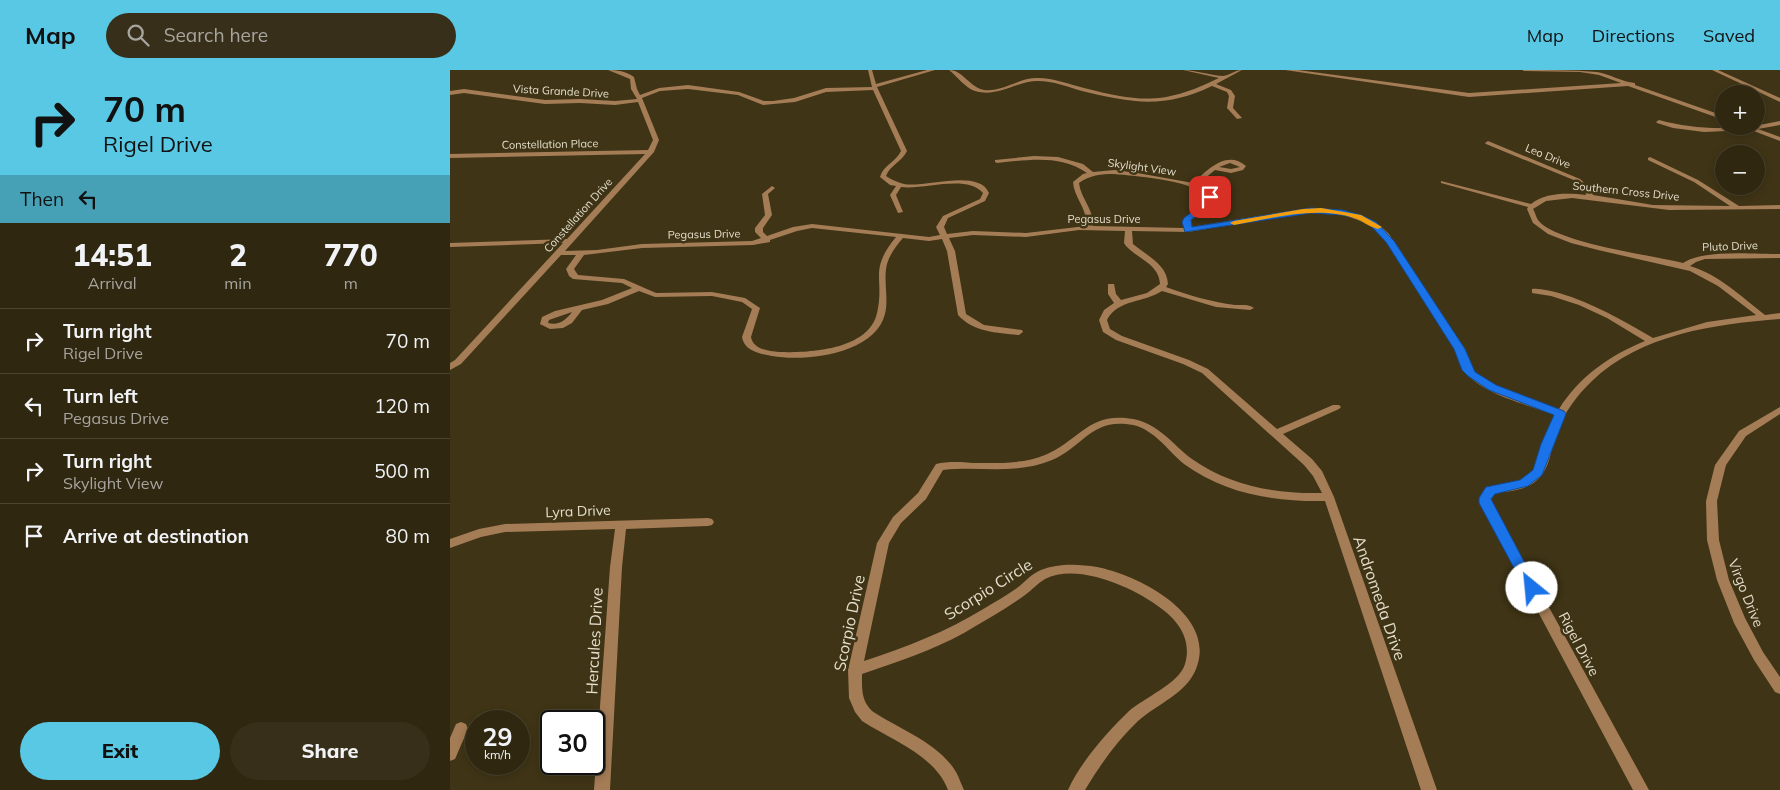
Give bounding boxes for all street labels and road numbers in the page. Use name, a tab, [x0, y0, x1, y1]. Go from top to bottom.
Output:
street label: Vista Grande Drive	[513, 81, 609, 101]
street label: Constellation Place	[502, 136, 598, 152]
street label: Leo Drive	[1523, 141, 1573, 171]
street label: Skylight View	[1107, 155, 1178, 179]
street label: Constellation Drive	[541, 175, 615, 255]
street label: Southern Cross Drive	[1572, 178, 1680, 204]
street label: Pegasus Drive	[1068, 212, 1140, 226]
street label: Pegasus Drive	[667, 226, 741, 242]
street label: Pluto Drive	[1702, 238, 1758, 254]
street label: Lyra Drive	[545, 501, 611, 521]
street label: Andromeda Drive	[1349, 533, 1411, 663]
street label: Scorpio Circle	[940, 554, 1036, 624]
street label: Virgo Drive	[1724, 556, 1768, 630]
street label: Scorpio Drive	[829, 573, 869, 673]
street label: Hercules Drive	[581, 587, 607, 695]
street label: Rigel Drive	[1555, 609, 1603, 679]

